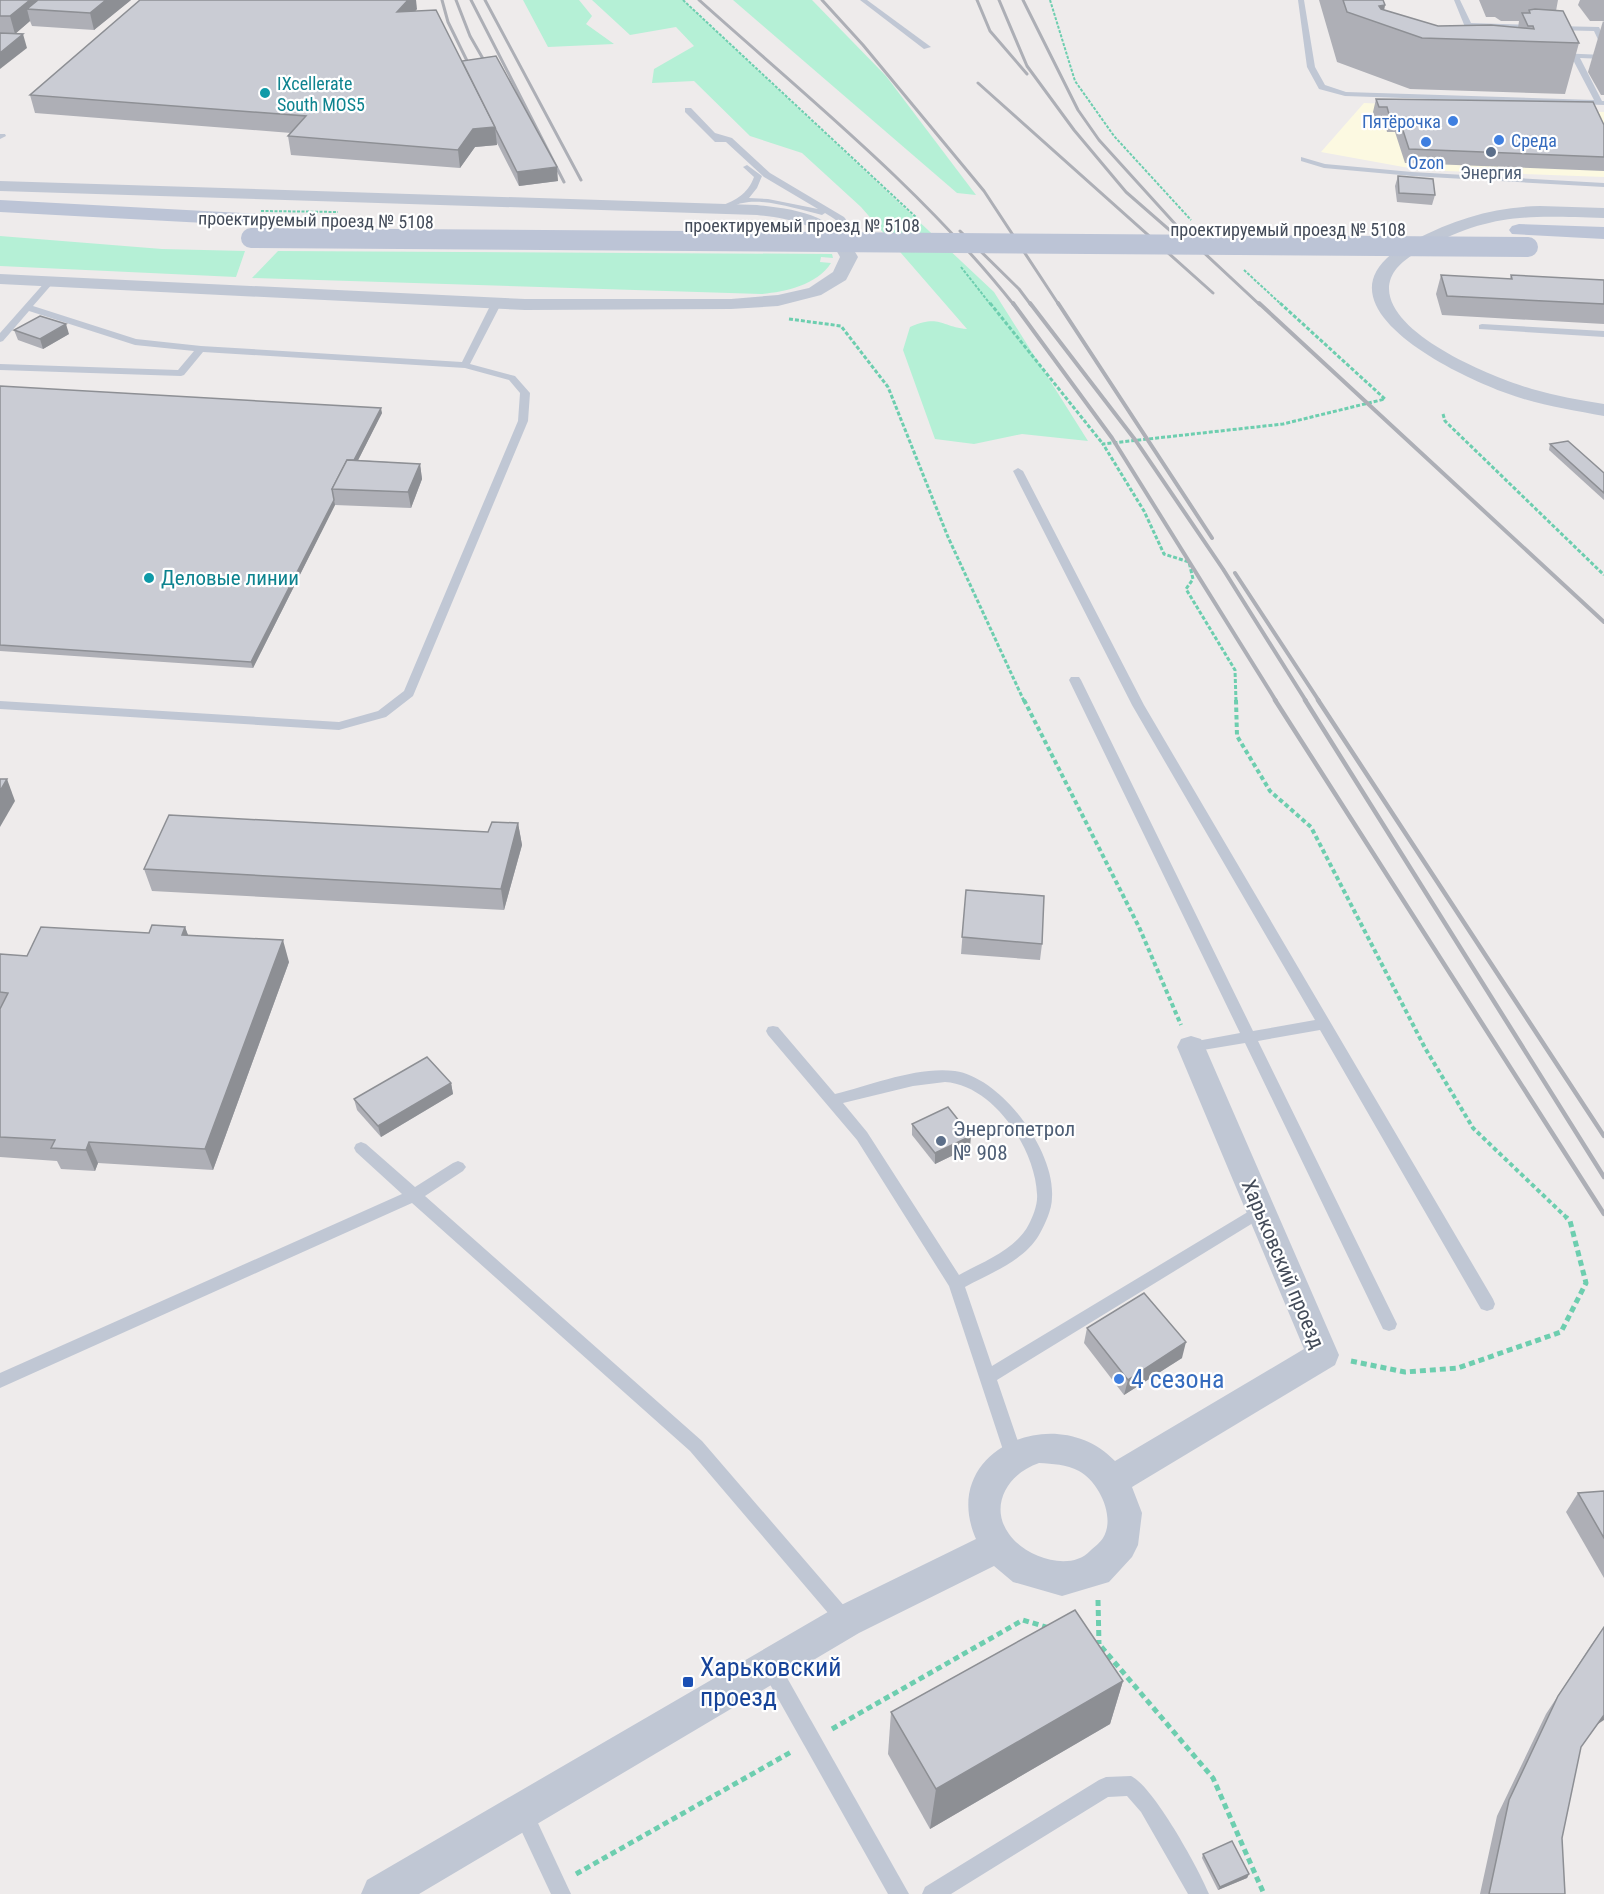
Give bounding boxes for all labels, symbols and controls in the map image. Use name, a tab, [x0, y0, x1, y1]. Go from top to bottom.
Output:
place label: IXcellerate South MOS5	[277, 73, 365, 115]
marker: IXcellerate South MOS5	[258, 86, 272, 100]
place label: Пятёрочка	[1362, 111, 1441, 132]
marker: Пятёрочка	[1446, 114, 1460, 128]
place label: Среда	[1511, 130, 1557, 151]
marker: Среда	[1492, 133, 1506, 147]
marker: Ozon	[1419, 135, 1433, 149]
marker: Энергия	[1484, 145, 1498, 159]
place label: Ozon	[1408, 152, 1444, 173]
place label: Энергия	[1460, 162, 1522, 183]
street label: проектируемый проезд № 5108	[198, 207, 434, 233]
street label: проектируемый проезд № 5108	[684, 215, 920, 236]
street label: проектируемый проезд № 5108	[1170, 219, 1406, 240]
place label: Деловые линии	[161, 566, 299, 590]
marker: Деловые линии	[142, 571, 156, 585]
place label: Энергопетрол № 908	[953, 1117, 1075, 1165]
marker: Энергопетрол № 908	[934, 1134, 948, 1148]
street label: Харьковский проезд	[1237, 1176, 1329, 1352]
place label: 4 сезона	[1131, 1364, 1224, 1394]
marker: 4 сезона	[1112, 1372, 1126, 1386]
place label: Харьковский проезд	[700, 1652, 841, 1712]
marker: Харьковский проезд	[681, 1675, 695, 1689]

